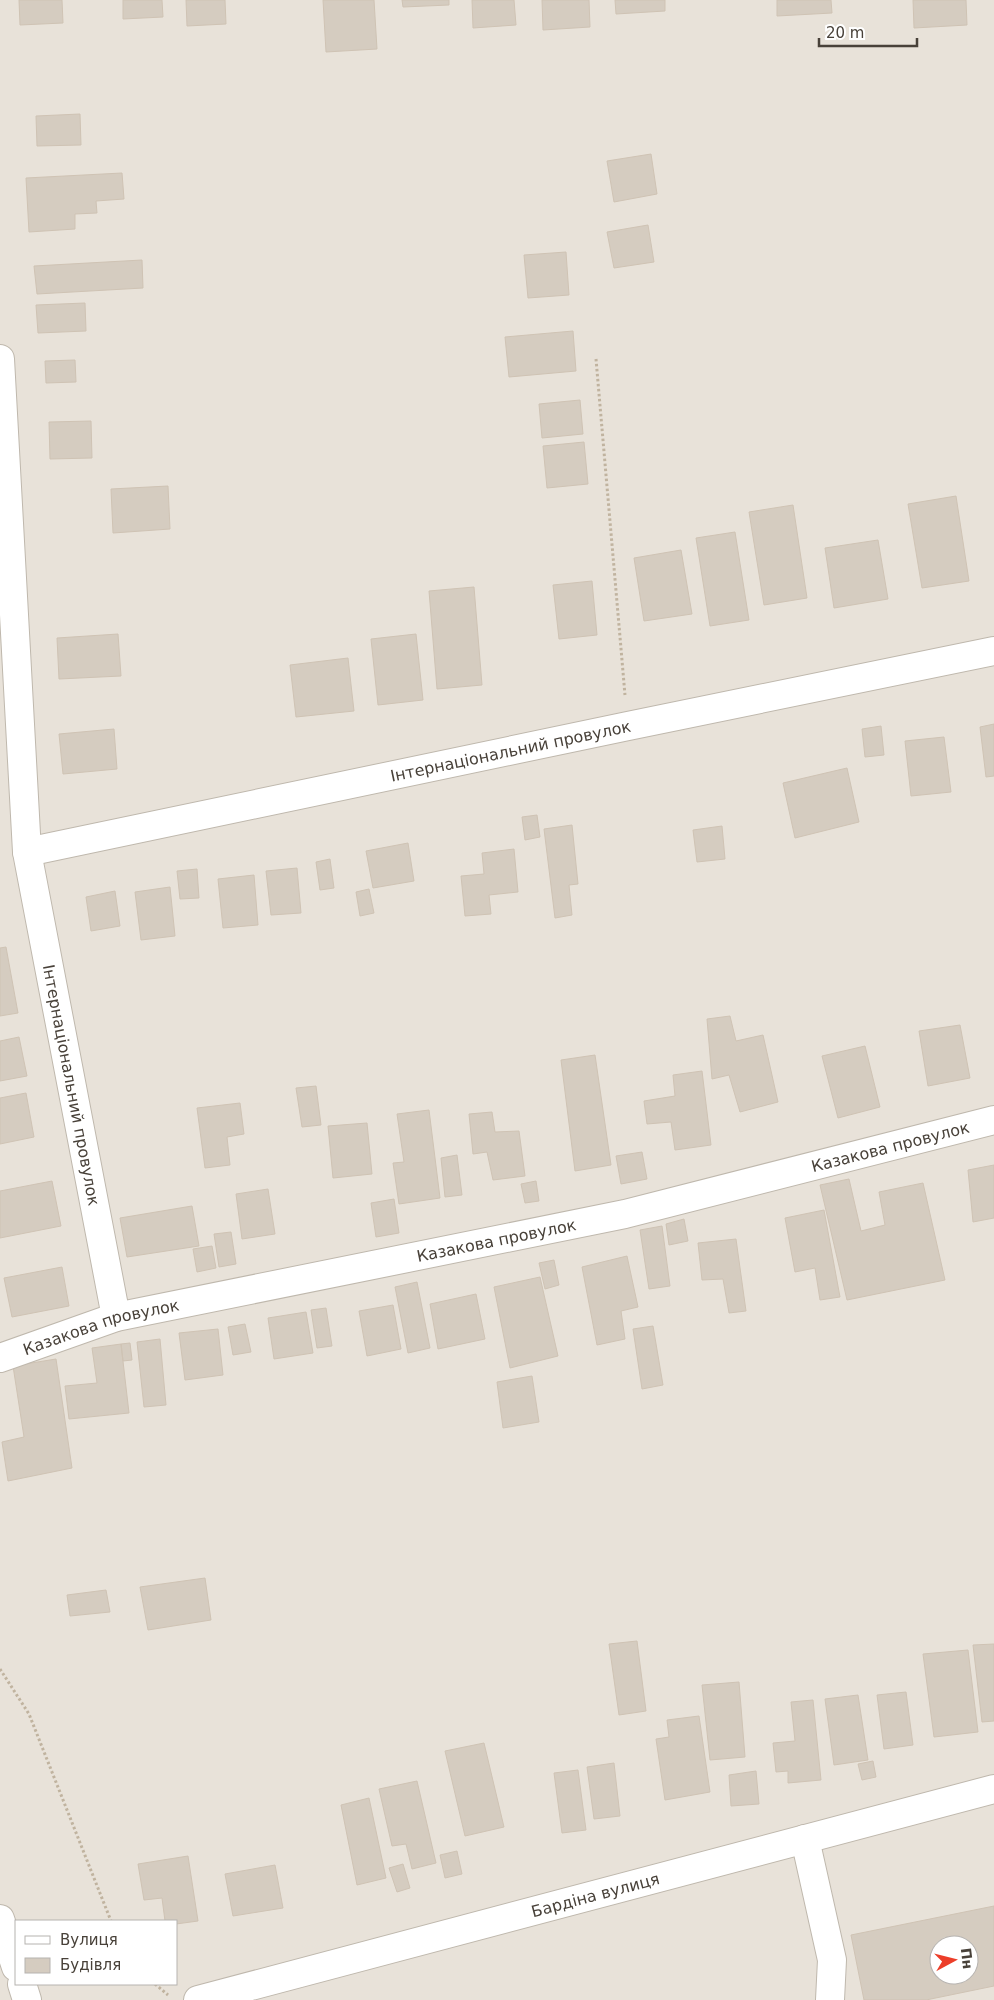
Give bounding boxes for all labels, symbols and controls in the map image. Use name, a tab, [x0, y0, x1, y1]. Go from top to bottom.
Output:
scale bar	[819, 15, 916, 47]
text: 20 m	[826, 24, 864, 42]
street label: Інтернаціональний провулок	[389, 717, 633, 786]
street label: Інтернаціональний провулок	[39, 963, 104, 1208]
street label: Казакова провулок	[809, 1118, 972, 1176]
street label: Казакова провулок	[415, 1215, 578, 1266]
street label: Казакова провулок	[20, 1295, 181, 1359]
street label: Бардіна вулиця	[529, 1869, 662, 1921]
legend	[15, 1920, 178, 1985]
text: Вулиця	[60, 1931, 118, 1949]
north arrow	[929, 1935, 979, 1985]
text: Пн	[958, 1947, 976, 1970]
text: Будівля	[60, 1956, 121, 1974]

